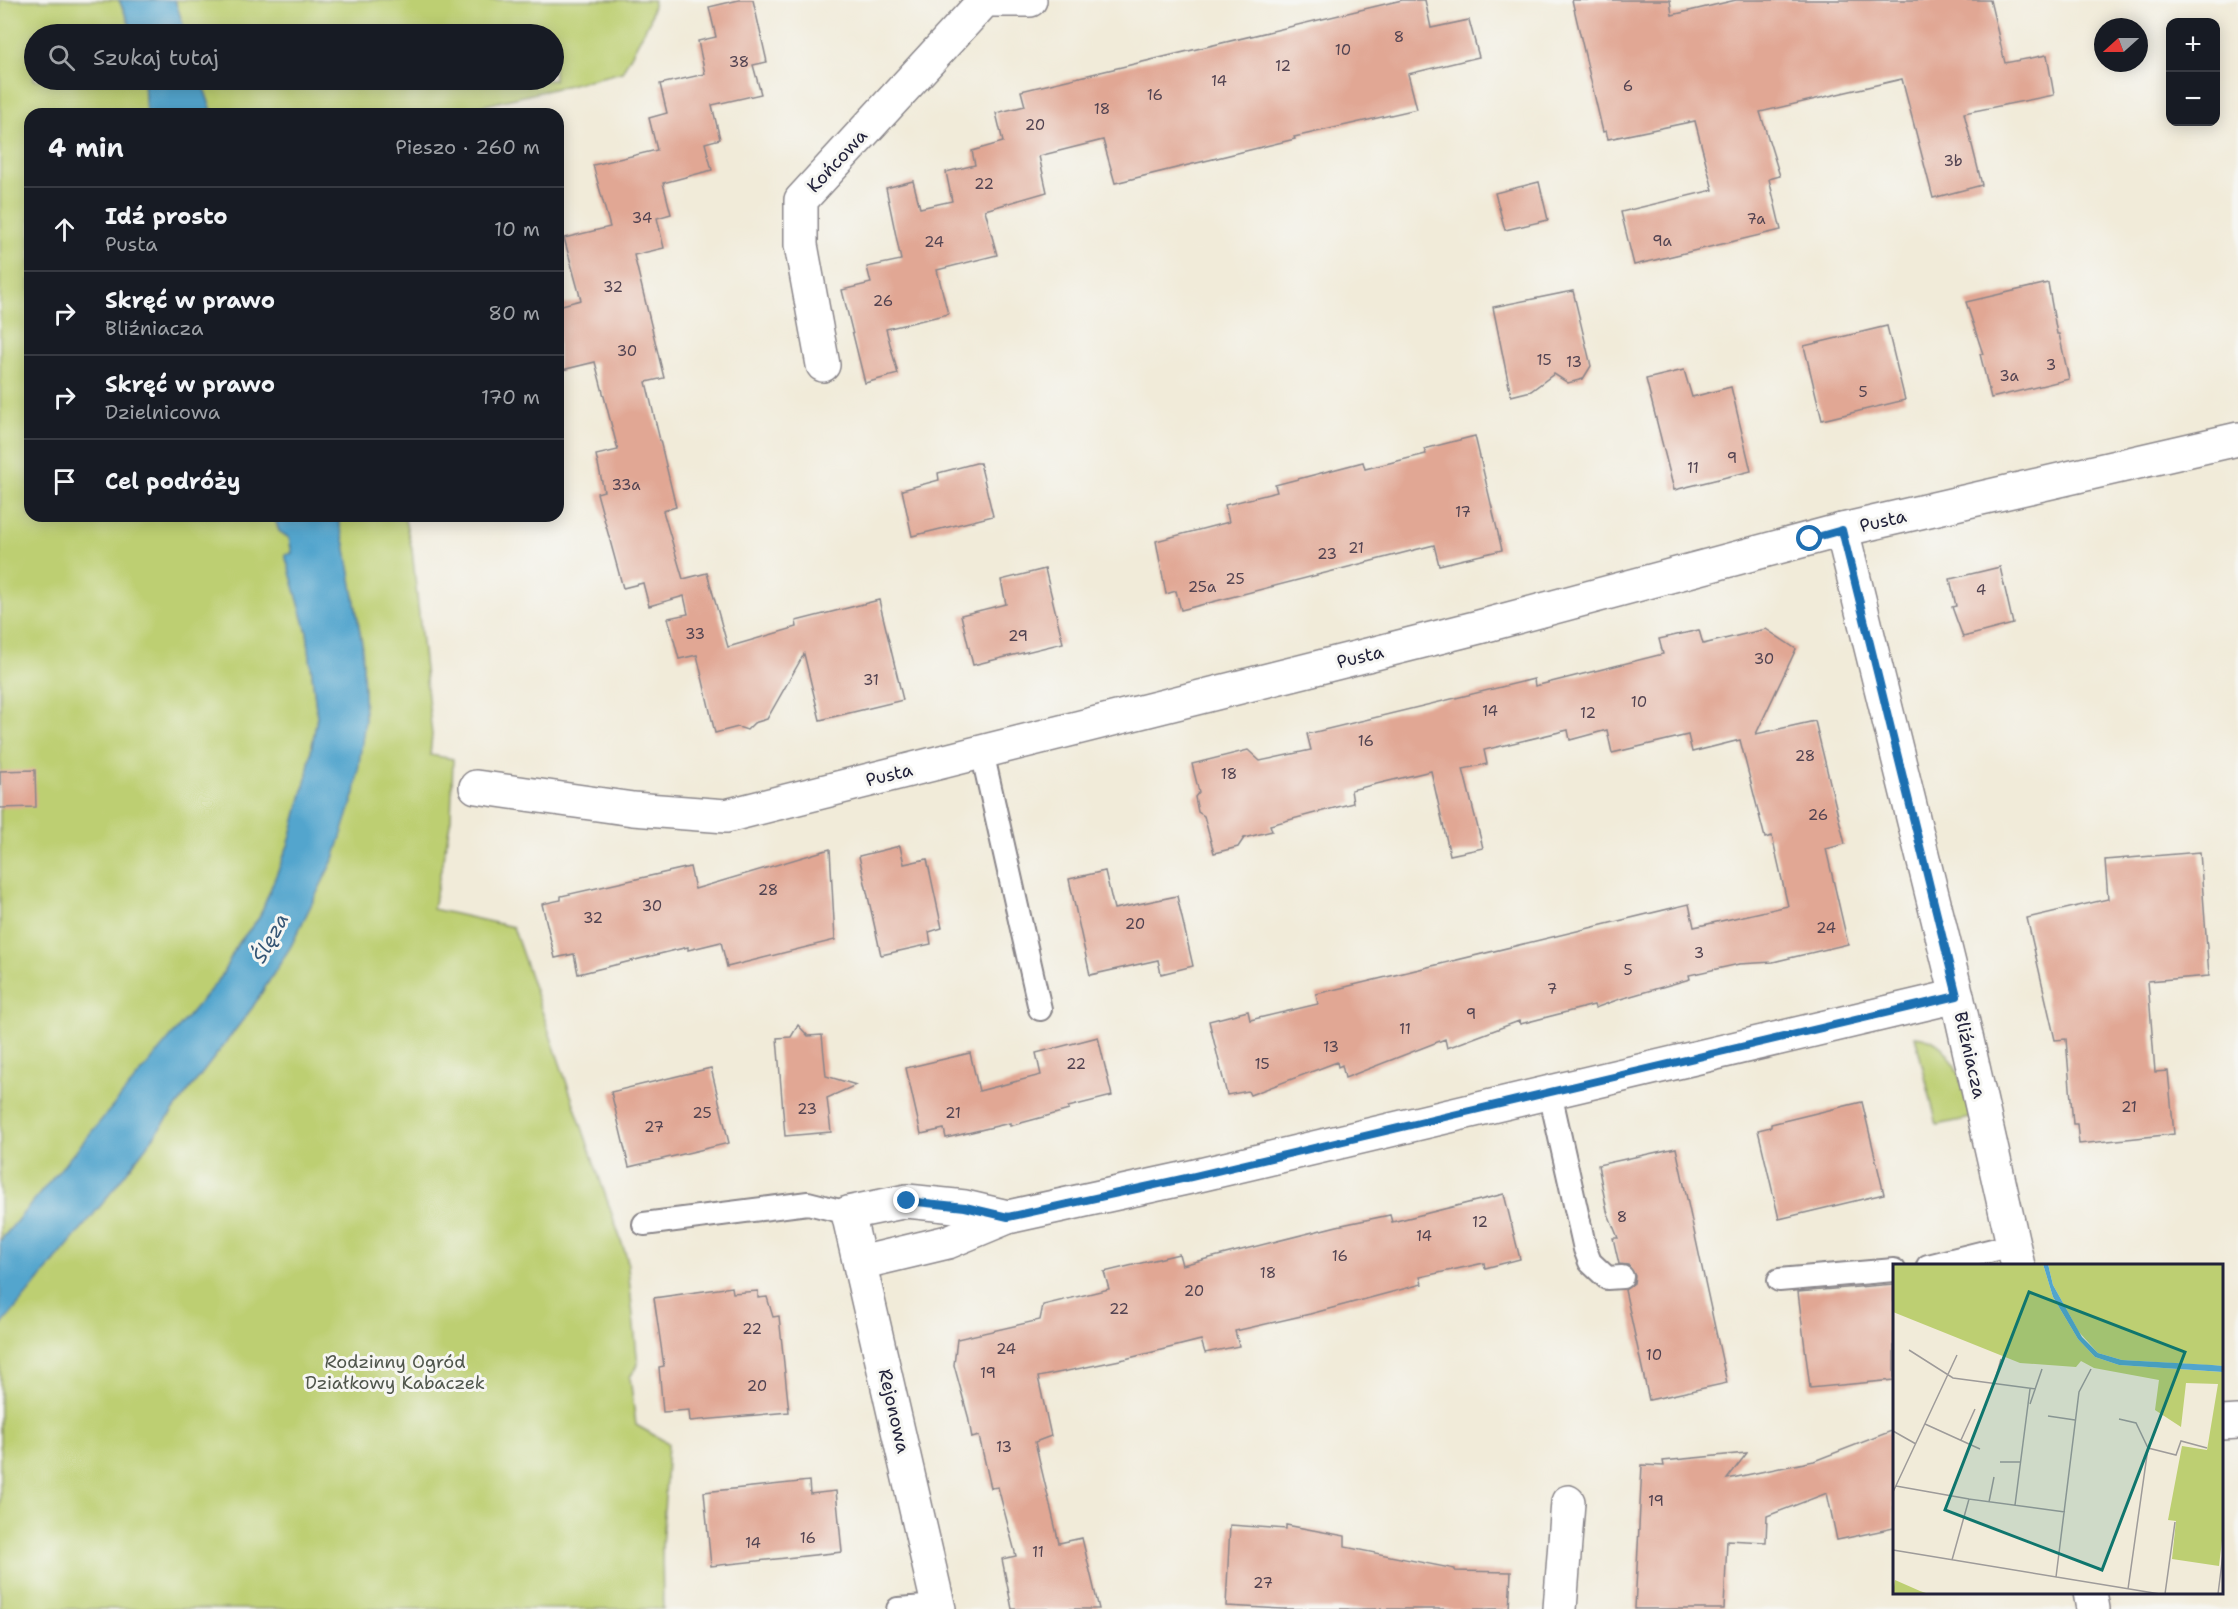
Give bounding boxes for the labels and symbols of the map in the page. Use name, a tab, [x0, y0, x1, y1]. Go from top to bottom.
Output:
north arrow	[2094, 18, 2148, 72]
house number: 8	[1394, 27, 1404, 47]
house number: 10	[1335, 40, 1351, 60]
house number: 38	[729, 52, 749, 72]
house number: 12	[1275, 56, 1291, 76]
house number: 14	[1211, 71, 1227, 91]
house number: 6	[1623, 76, 1633, 96]
house number: 16	[1147, 85, 1163, 105]
house number: 18	[1094, 99, 1110, 119]
house number: 20	[1025, 115, 1045, 135]
street label: Końcowa	[801, 124, 873, 198]
house number: 3b	[1943, 151, 1963, 171]
house number: 22	[974, 174, 994, 194]
house number: 34	[632, 208, 652, 228]
house number: 7a	[1746, 209, 1766, 229]
house number: 9a	[1652, 231, 1672, 251]
house number: 24	[924, 232, 944, 252]
house number: 32	[603, 277, 623, 297]
house number: 26	[873, 291, 893, 311]
house number: 30	[617, 341, 637, 361]
house number: 15	[1536, 350, 1552, 370]
house number: 13	[1566, 352, 1582, 372]
house number: 3	[2046, 355, 2056, 375]
house number: 3a	[1999, 366, 2019, 386]
house number: 5	[1858, 382, 1868, 402]
house number: 9	[1727, 448, 1737, 468]
house number: 11	[1687, 458, 1699, 478]
house number: 33a	[611, 475, 641, 495]
house number: 17	[1455, 502, 1471, 522]
street label: Pusta	[1857, 504, 1909, 538]
route start	[1796, 525, 1822, 551]
house number: 21	[1348, 538, 1364, 558]
house number: 23	[1317, 544, 1337, 564]
house number: 25	[1225, 569, 1245, 589]
house number: 25a	[1188, 577, 1217, 597]
house number: 4	[1976, 580, 1986, 600]
house number: 33	[685, 624, 705, 644]
house number: 29	[1008, 626, 1028, 646]
street label: Pusta	[1334, 640, 1386, 674]
house number: 30	[1754, 649, 1774, 669]
house number: 31	[863, 670, 879, 690]
house number: 10	[1631, 692, 1647, 712]
house number: 14	[1482, 701, 1498, 721]
house number: 12	[1580, 703, 1596, 723]
house number: 16	[1358, 731, 1374, 751]
house number: 28	[1795, 746, 1815, 766]
street label: Pusta	[863, 758, 915, 792]
house number: 18	[1221, 764, 1237, 784]
house number: 26	[1808, 805, 1828, 825]
house number: 28	[758, 880, 778, 900]
house number: 30	[642, 896, 662, 916]
water label: Ślęza	[246, 908, 294, 968]
house number: 32	[583, 908, 603, 928]
house number: 20	[1125, 914, 1145, 934]
house number: 24	[1816, 918, 1836, 938]
house number: 3	[1694, 943, 1704, 963]
house number: 5	[1623, 960, 1633, 980]
house number: 7	[1547, 979, 1557, 999]
house number: 9	[1466, 1004, 1476, 1024]
street label: Bliźniacza	[1948, 1009, 1992, 1101]
house number: 11	[1399, 1019, 1411, 1039]
house number: 13	[1323, 1037, 1339, 1057]
house number: 22	[1066, 1054, 1086, 1074]
house number: 15	[1254, 1054, 1270, 1074]
house number: 21	[2121, 1097, 2137, 1117]
house number: 23	[797, 1099, 817, 1119]
house number: 25	[692, 1103, 712, 1123]
house number: 21	[945, 1103, 961, 1123]
house number: 27	[644, 1117, 664, 1137]
route end	[893, 1187, 919, 1213]
house number: 8	[1617, 1207, 1627, 1227]
house number: 12	[1472, 1212, 1488, 1232]
house number: 14	[1416, 1226, 1432, 1246]
house number: 16	[1332, 1246, 1348, 1266]
house number: 18	[1260, 1263, 1276, 1283]
inset map	[1893, 1264, 2223, 1594]
house number: 20	[1184, 1281, 1204, 1301]
house number: 22	[1109, 1299, 1129, 1319]
house number: 22	[742, 1319, 762, 1339]
house number: 24	[996, 1339, 1016, 1359]
house number: 10	[1646, 1345, 1662, 1365]
park label: Rodzinny Ogród Działkowy Kabaczek	[305, 1350, 485, 1395]
house number: 19	[980, 1363, 996, 1383]
street label: Rejonowa	[873, 1367, 915, 1455]
house number: 20	[747, 1376, 767, 1396]
house number: 13	[996, 1437, 1012, 1457]
house number: 19	[1648, 1491, 1664, 1511]
house number: 16	[800, 1528, 816, 1548]
house number: 14	[745, 1533, 761, 1553]
house number: 11	[1032, 1542, 1044, 1562]
house number: 27	[1253, 1573, 1273, 1593]

